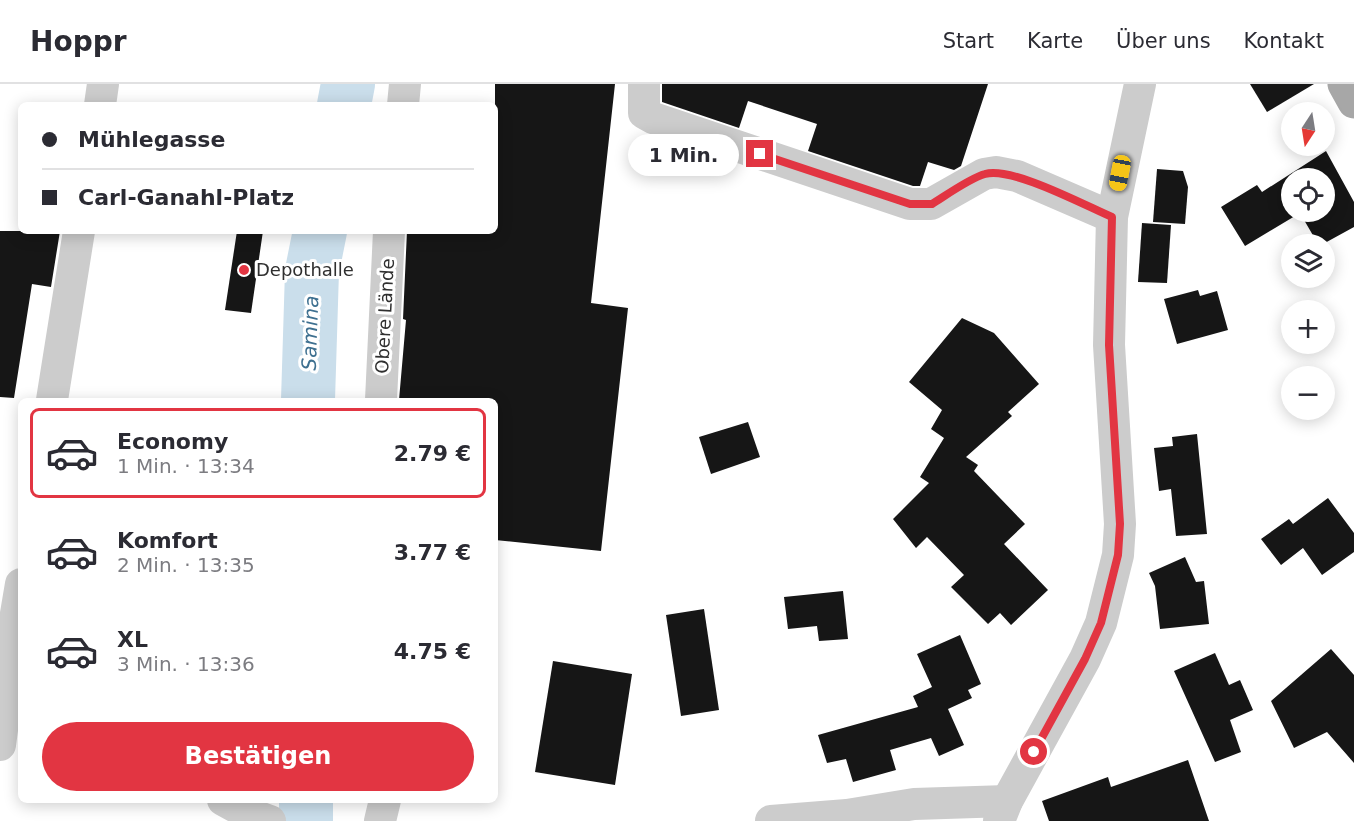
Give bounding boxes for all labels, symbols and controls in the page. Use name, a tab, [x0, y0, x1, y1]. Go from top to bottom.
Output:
text: Hoppr	[30, 25, 127, 58]
text: Start	[943, 29, 994, 53]
text: Karte	[1027, 29, 1083, 53]
text: Über uns	[1116, 29, 1211, 53]
text: Kontakt	[1244, 29, 1324, 53]
north arrow	[1281, 102, 1335, 156]
map controls	[1281, 102, 1335, 420]
text: Mühlegasse	[78, 127, 225, 152]
callout: 1 Min.	[628, 133, 739, 175]
route end	[746, 140, 773, 167]
text: 1 Min.	[649, 143, 718, 167]
car	[1108, 154, 1132, 192]
button: locate	[1281, 168, 1335, 222]
text: Carl-Ganahl-Platz	[78, 185, 294, 210]
button: layers	[1281, 234, 1335, 288]
street label: Obere Lände	[371, 258, 398, 374]
place label: Depothalle	[256, 259, 354, 280]
marker: Depothalle	[237, 263, 251, 277]
water label: Samina	[297, 295, 323, 371]
button: +	[1281, 300, 1335, 354]
button: −	[1281, 366, 1335, 420]
icon: car	[45, 426, 99, 480]
text: Economy	[117, 429, 228, 454]
text: 2.79 €	[394, 441, 471, 466]
text: 1 Min. · 13:34	[117, 454, 255, 478]
icon: car	[45, 525, 99, 579]
text: Komfort	[117, 528, 218, 553]
text: 3.77 €	[394, 540, 471, 565]
text: 2 Min. · 13:35	[117, 553, 255, 577]
icon: car	[45, 624, 99, 678]
text: XL	[117, 627, 148, 652]
text: 4.75 €	[394, 639, 471, 664]
text: 3 Min. · 13:36	[117, 652, 255, 676]
button: Bestätigen	[42, 722, 474, 791]
route start	[1020, 738, 1047, 765]

